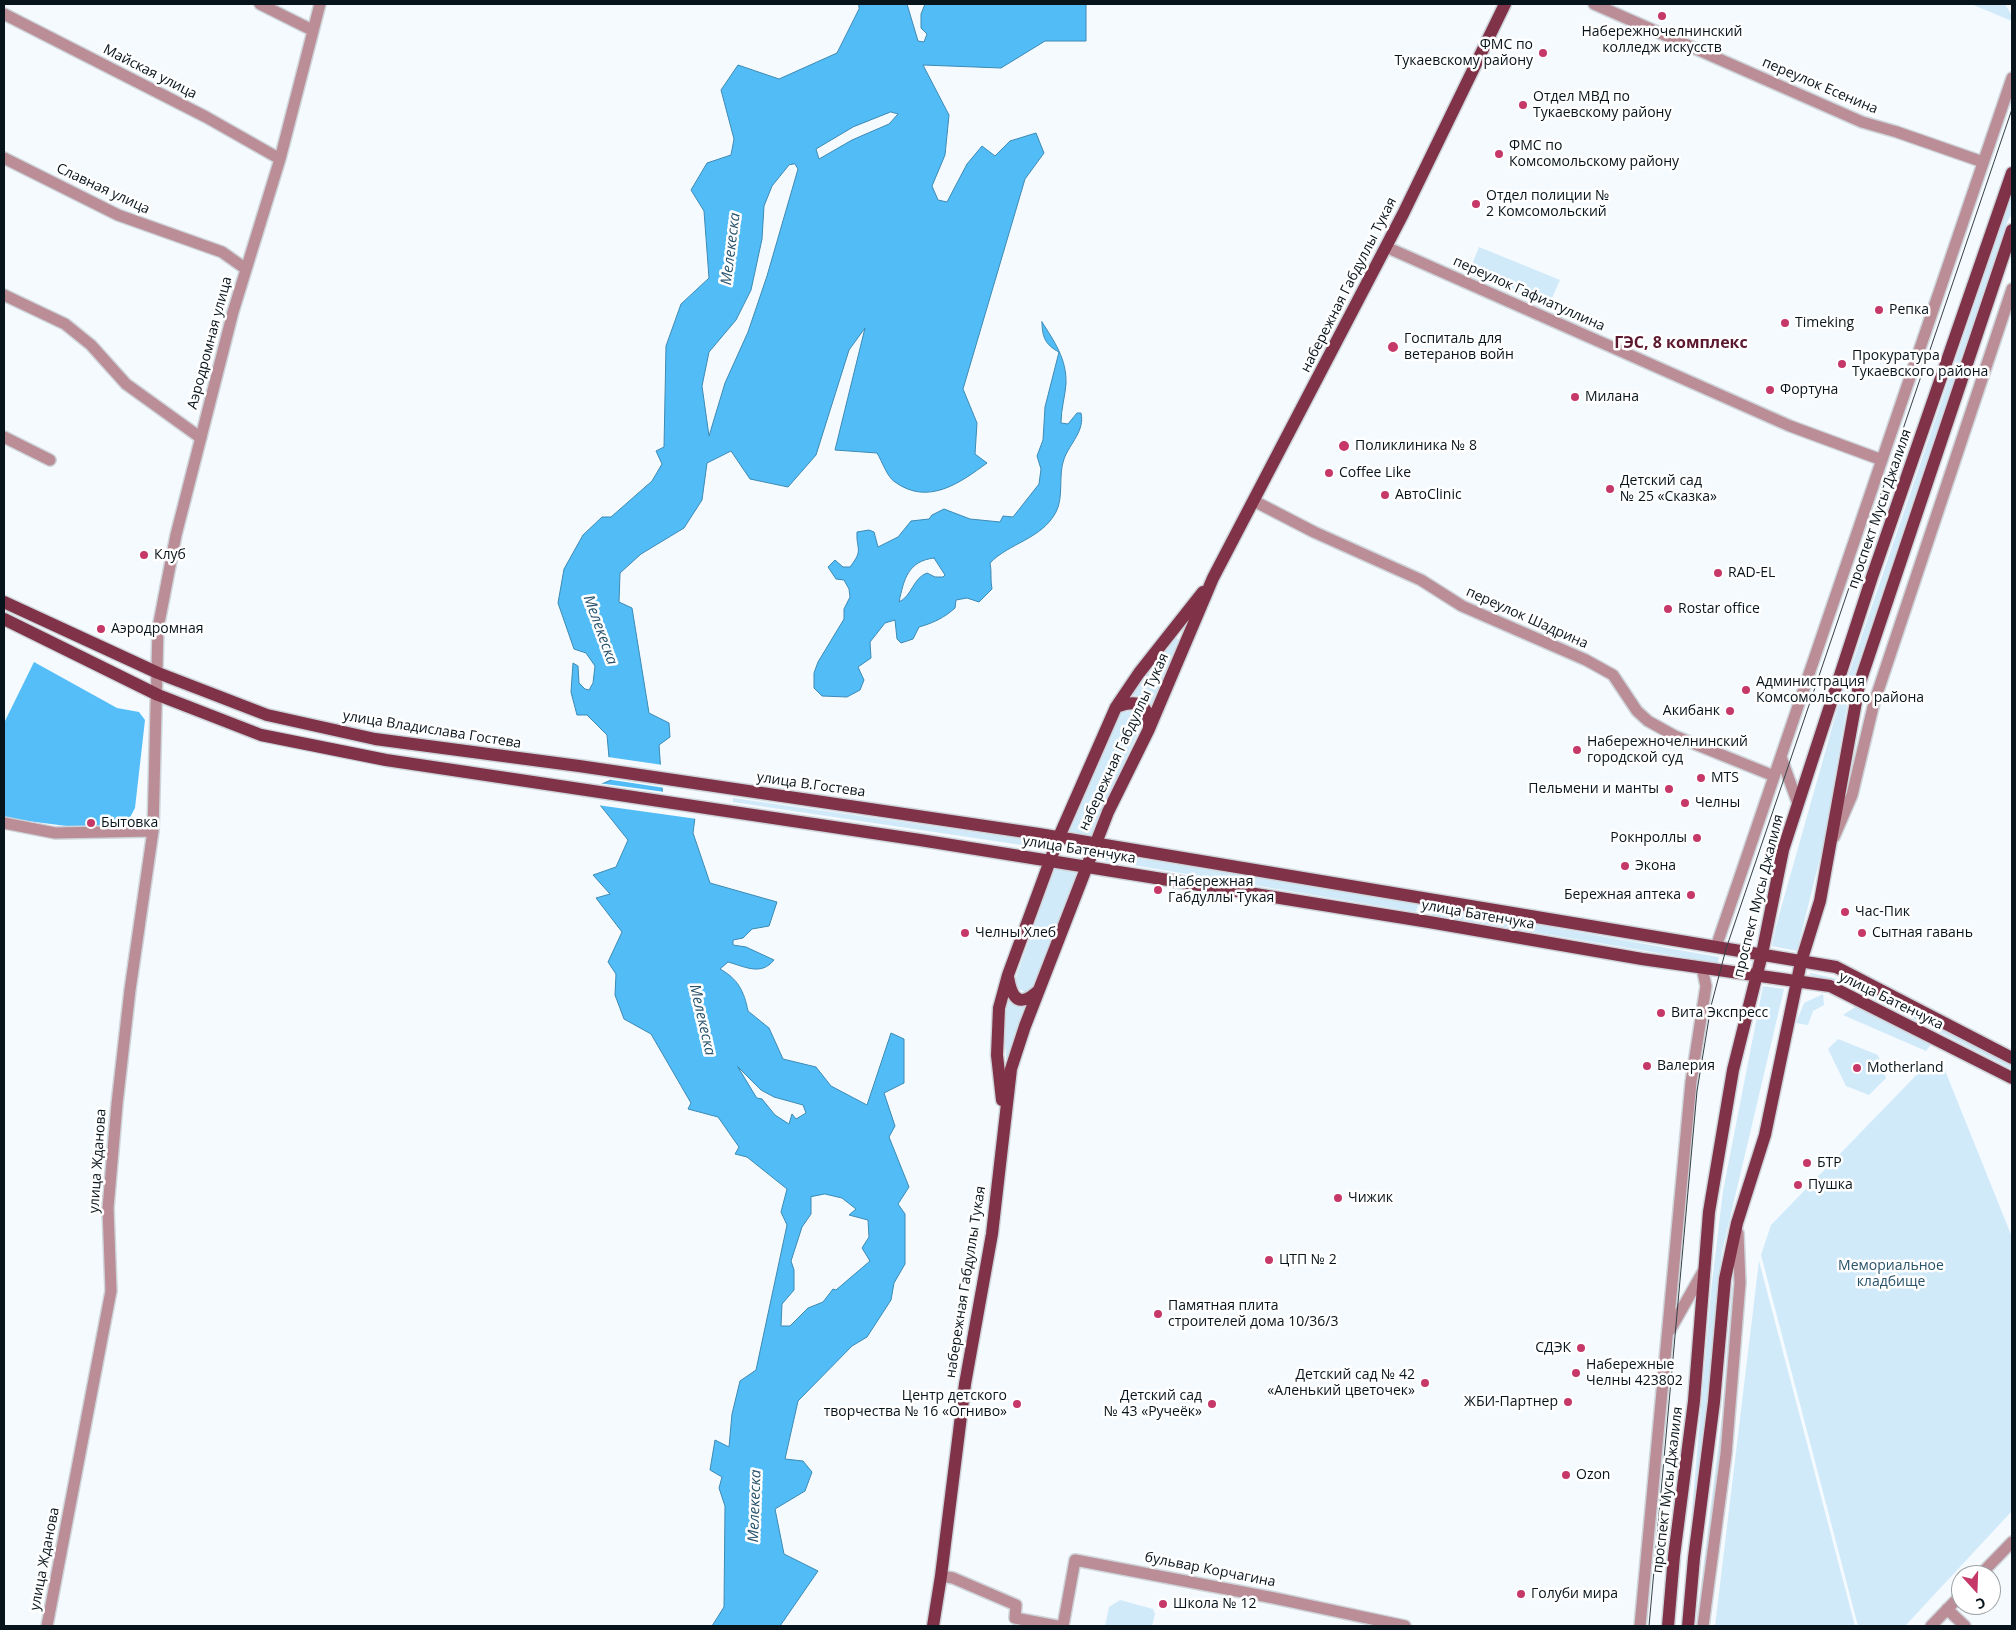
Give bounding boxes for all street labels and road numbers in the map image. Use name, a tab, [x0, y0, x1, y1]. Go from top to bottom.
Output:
street label: Майская улица	[100, 41, 200, 103]
street label: переулок Есенина	[1760, 54, 1880, 118]
street label: Славная улица	[54, 160, 152, 218]
street label: набережная Габдуллы Тукая	[1297, 195, 1401, 375]
street label: переулок Гафиатуллина	[1451, 253, 1607, 335]
street label: Аэродромная улица	[184, 275, 236, 411]
street label: проспект Мусы Джалиля	[1845, 427, 1915, 591]
street label: переулок Шадрина	[1463, 584, 1591, 652]
street label: набережная Габдуллы Тукая	[1075, 651, 1173, 833]
street label: улица Владислава Гостева	[342, 708, 522, 752]
street label: улица В.Гостева	[756, 769, 866, 801]
street label: проспект Мусы Джалиля	[1731, 813, 1787, 979]
street label: улица Батенчука	[1021, 833, 1137, 867]
street label: улица Батенчука	[1420, 897, 1536, 933]
street label: улица Батенчука	[1836, 968, 1946, 1034]
street label: улица Жданова	[86, 1108, 110, 1214]
street label: набережная Габдуллы Тукая	[943, 1185, 989, 1379]
street label: проспект Мусы Джалиля	[1649, 1406, 1687, 1574]
street label: улица Жданова	[27, 1506, 63, 1612]
street label: бульвар Корчагина	[1143, 1549, 1277, 1591]

